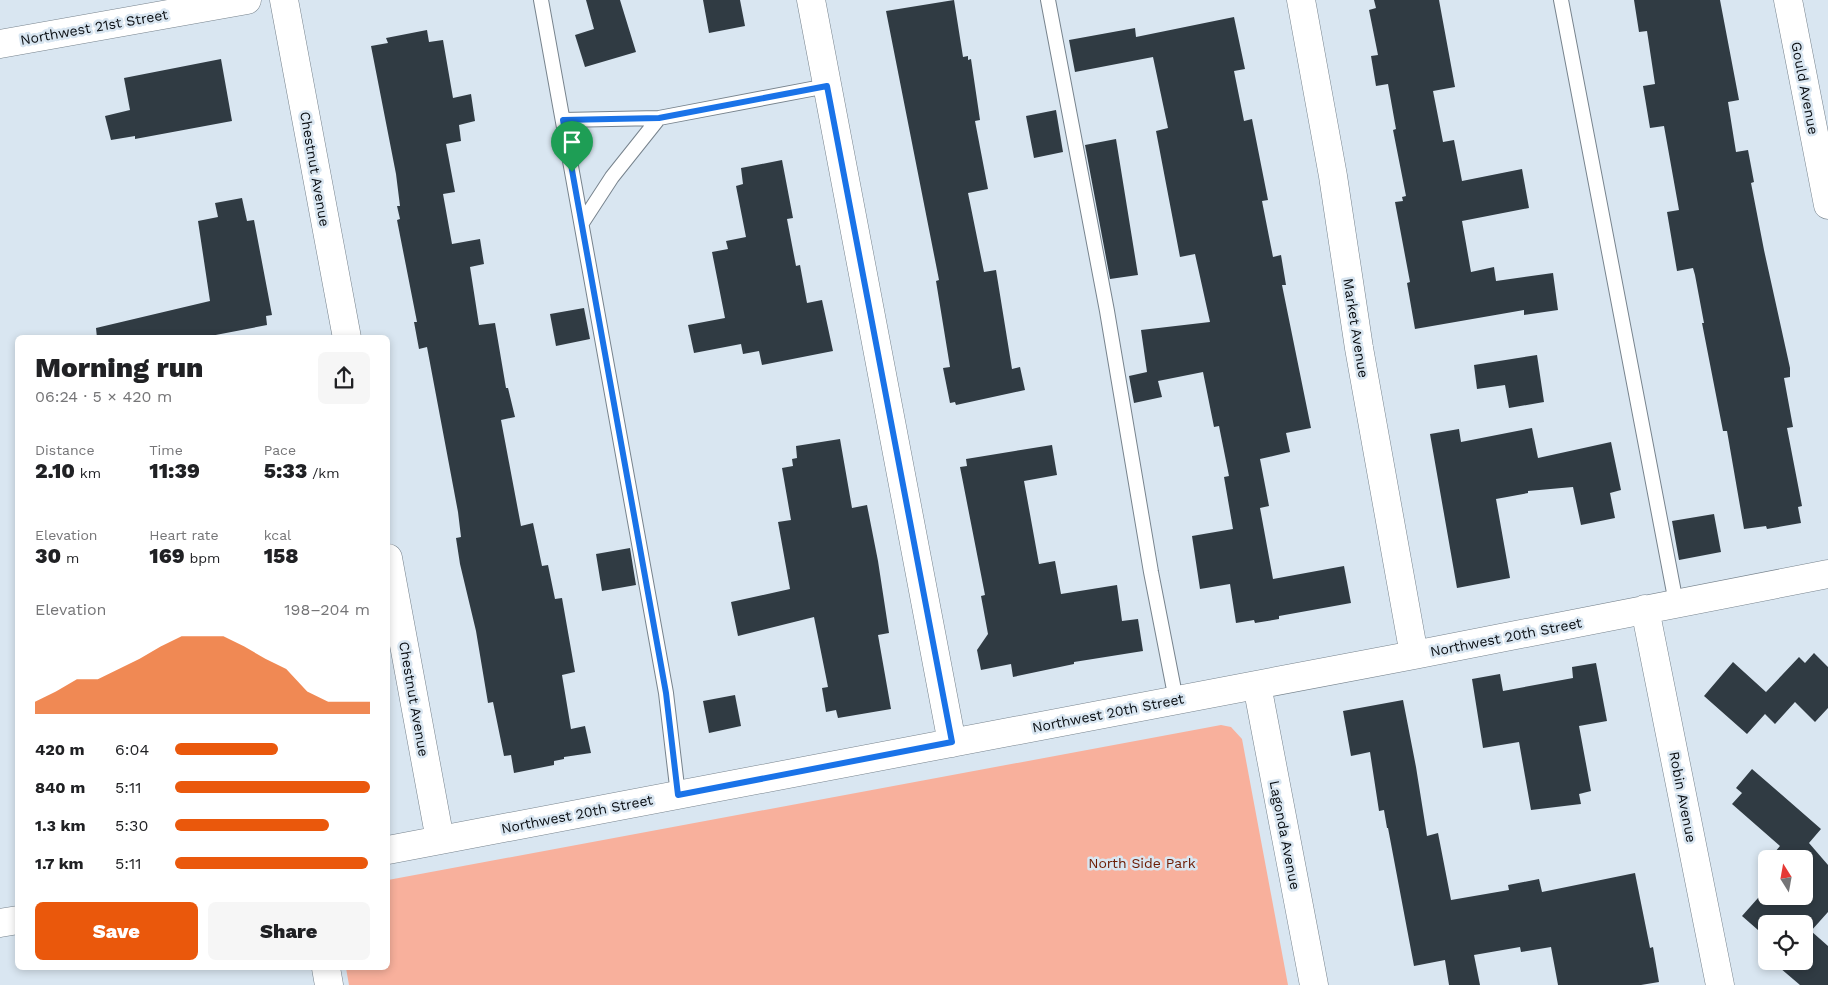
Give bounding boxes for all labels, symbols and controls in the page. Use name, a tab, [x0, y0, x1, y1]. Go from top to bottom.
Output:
street label: Northwest 21st Street	[19, 6, 169, 48]
street label: Gould Avenue	[1788, 40, 1822, 136]
street label: Chestnut Avenue	[297, 110, 333, 228]
pin	[551, 121, 593, 172]
icon: arrive	[558, 128, 586, 156]
street label: Market Avenue	[1340, 277, 1372, 379]
text: Morning run	[35, 351, 203, 384]
button: share	[318, 352, 370, 404]
text: 06:24 · 5 × 420 m	[35, 387, 172, 406]
text: Distance	[35, 442, 95, 458]
text: Time	[149, 442, 183, 458]
text: Pace	[264, 442, 296, 458]
text: 2.10	[35, 458, 75, 483]
text: 11:39	[149, 458, 200, 483]
text: 5:33	[264, 458, 307, 483]
text: km	[75, 465, 101, 481]
text: /km	[307, 465, 340, 481]
text: Elevation	[35, 527, 98, 543]
text: Heart rate	[149, 527, 219, 543]
text: kcal	[264, 527, 291, 543]
text: 30	[35, 543, 61, 568]
text: 169	[149, 543, 185, 568]
text: 158	[264, 543, 299, 568]
text: m	[61, 550, 79, 566]
text: bpm	[185, 550, 220, 566]
text: Elevation	[35, 600, 106, 619]
text: 198–204 m	[284, 600, 370, 619]
street label: Northwest 20th Street	[1429, 614, 1583, 660]
street label: Chestnut Avenue	[396, 640, 432, 758]
street label: Northwest 20th Street	[1031, 690, 1185, 736]
text: 420 m	[35, 740, 85, 759]
text: 6:04	[115, 740, 149, 759]
street label: Robin Avenue	[1666, 750, 1700, 844]
text: 840 m	[35, 778, 85, 797]
text: 5:11	[115, 778, 142, 797]
street label: Lagonda Avenue	[1267, 779, 1303, 891]
street label: Northwest 20th Street	[500, 791, 654, 837]
text: 1.3 km	[35, 816, 86, 835]
text: 5:30	[115, 816, 148, 835]
north arrow	[1758, 850, 1812, 905]
map controls	[1758, 850, 1813, 970]
text: 1.7 km	[35, 854, 84, 873]
text: 5:11	[115, 854, 142, 873]
park label: North Side Park	[1088, 855, 1196, 871]
button: Save	[35, 902, 198, 960]
button: Share	[208, 902, 370, 960]
button: locate	[1758, 915, 1813, 970]

